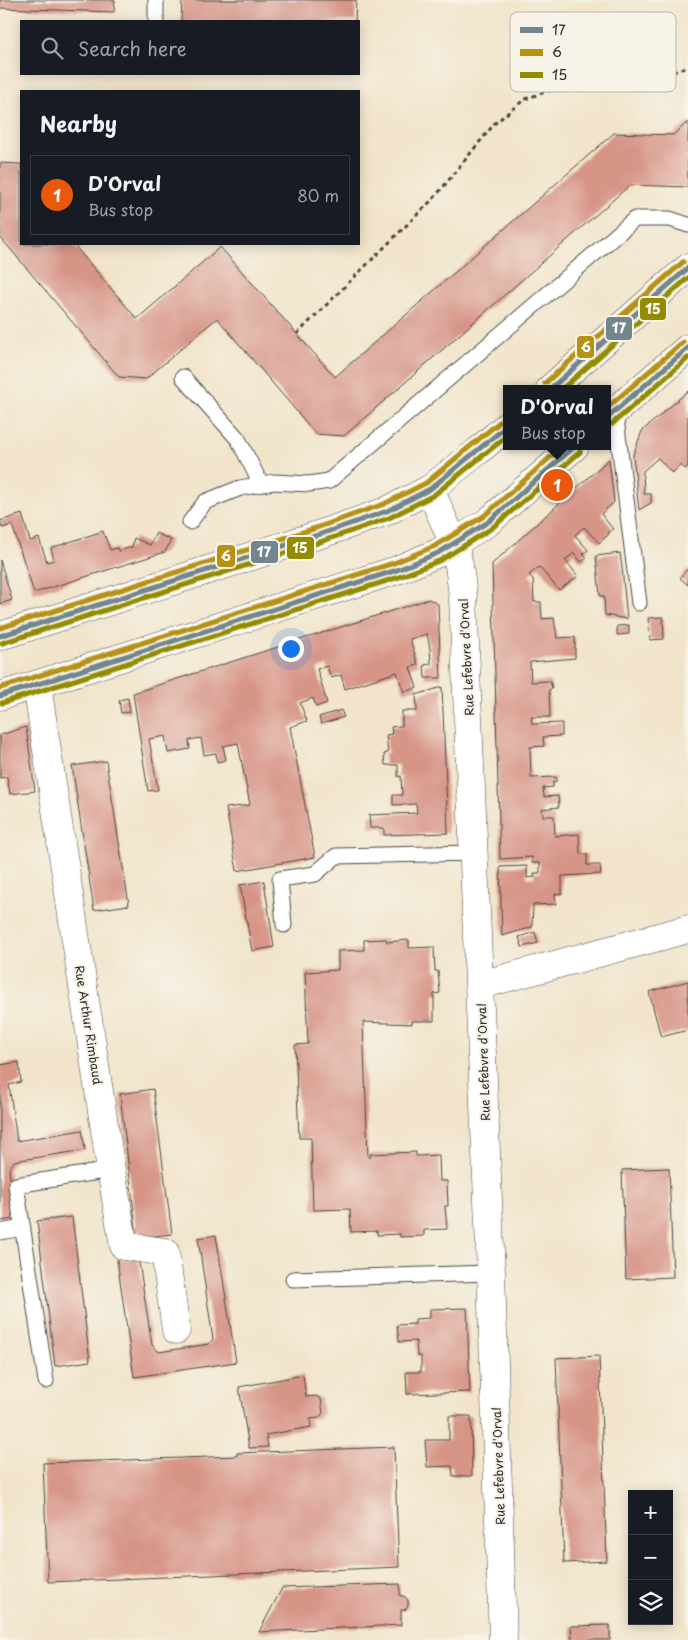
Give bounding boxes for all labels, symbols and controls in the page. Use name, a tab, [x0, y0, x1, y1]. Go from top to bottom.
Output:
legend	[510, 12, 676, 92]
text: 17	[552, 19, 566, 40]
search box	[20, 20, 360, 75]
icon: search	[38, 34, 66, 62]
text: Search here	[78, 34, 187, 62]
text: 6	[552, 41, 562, 62]
text: 15	[552, 64, 567, 85]
text: Nearby	[40, 107, 117, 139]
text: D'Orval	[88, 169, 161, 197]
text: 1	[53, 183, 61, 207]
text: 80 m	[297, 183, 339, 207]
text: Bus stop	[88, 197, 153, 221]
line badge: 15	[639, 297, 667, 321]
text: 15	[645, 298, 661, 319]
line badge: 17	[605, 316, 633, 341]
text: 17	[612, 317, 627, 338]
line badge: 6	[576, 335, 595, 359]
text: 6	[581, 336, 591, 357]
popup	[503, 385, 611, 450]
text: D'Orval	[520, 392, 594, 420]
text: Bus stop	[520, 420, 586, 444]
pin: 1	[541, 466, 573, 504]
line badge: 15	[286, 536, 315, 560]
text: 15	[292, 537, 308, 558]
line badge: 17	[250, 540, 279, 564]
text: 17	[257, 541, 272, 562]
line badge: 6	[216, 544, 236, 568]
text: 6	[221, 545, 231, 566]
street label: Rue Lefebvre d'Orval	[454, 598, 478, 716]
your location	[278, 636, 304, 662]
street label: Rue Arthur Rimbaud	[71, 964, 107, 1087]
street label: Rue Lefebvre d'Orval	[472, 1003, 494, 1121]
street label: Rue Lefebvre d'Orval	[487, 1407, 509, 1525]
map controls	[628, 1490, 673, 1625]
button: +	[628, 1490, 673, 1535]
button: −	[628, 1535, 673, 1580]
button: layers	[628, 1580, 673, 1625]

